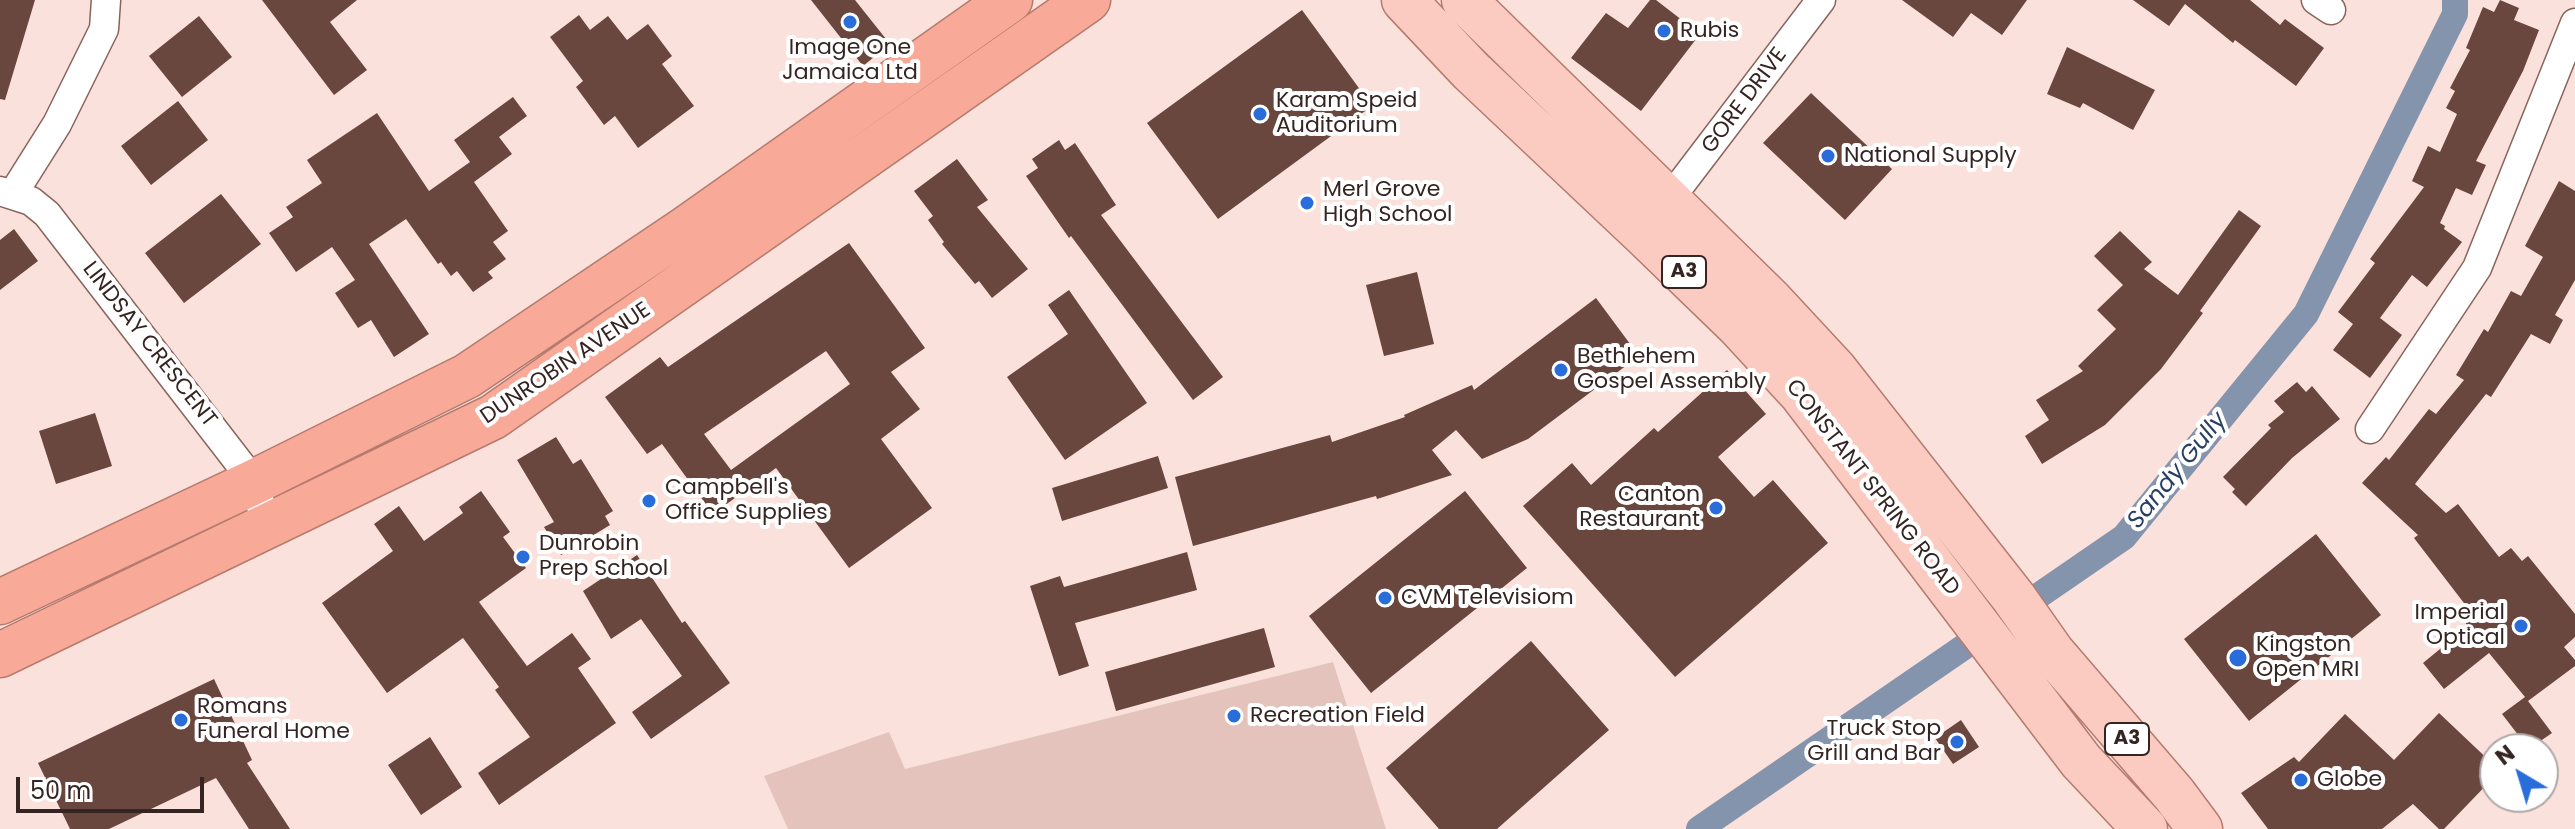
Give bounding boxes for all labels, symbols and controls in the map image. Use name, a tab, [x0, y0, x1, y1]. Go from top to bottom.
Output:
marker: Image One Jamaica Ltd	[841, 13, 859, 31]
place label: Rubis	[1680, 18, 1739, 44]
marker: Rubis	[1655, 22, 1673, 40]
place label: Image One Jamaica Ltd	[782, 35, 918, 86]
street label: GORE DRIVE	[1697, 43, 1793, 159]
place label: Karam Speid Auditorium	[1276, 88, 1417, 140]
marker: Karam Speid Auditorium	[1251, 105, 1269, 123]
place label: National Supply	[1844, 143, 2017, 169]
marker: National Supply	[1819, 147, 1837, 165]
place label: Merl Grove High School	[1323, 177, 1452, 228]
marker: Merl Grove High School	[1298, 194, 1316, 212]
road number: A3	[1662, 256, 1706, 288]
street label: LINDSAY CRESCENT	[76, 257, 222, 433]
street label: DUNROBIN AVENUE	[476, 297, 656, 431]
place label: Bethlehem Gospel Assembly	[1577, 344, 1766, 396]
marker: Bethlehem Gospel Assembly	[1552, 361, 1570, 379]
street label: CONSTANT SPRING ROAD	[1780, 375, 1964, 601]
water label: Sandy Gully	[2122, 407, 2234, 535]
place label: Campbell's Office Supplies	[665, 475, 828, 526]
place label: Canton Restaurant	[1579, 482, 1700, 534]
marker: Campbell's Office Supplies	[640, 492, 658, 510]
marker: Canton Restaurant	[1707, 499, 1725, 517]
place label: Dunrobin Prep School	[539, 531, 668, 582]
marker: Dunrobin Prep School	[514, 548, 532, 566]
place label: CVM Televisiom	[1401, 585, 1574, 611]
marker: CVM Televisiom	[1376, 589, 1394, 607]
place label: Imperial Optical	[2415, 600, 2505, 652]
marker: Imperial Optical	[2512, 617, 2530, 635]
place label: Kingston Open MRI	[2256, 632, 2359, 684]
marker: Kingston Open MRI	[2227, 647, 2249, 669]
place label: Romans Funeral Home	[197, 694, 350, 746]
place label: Recreation Field	[1250, 703, 1425, 729]
marker: Recreation Field	[1225, 707, 1243, 725]
marker: Romans Funeral Home	[172, 711, 190, 729]
place label: Truck Stop Grill and Bar	[1807, 716, 1941, 768]
road number: A3	[2105, 723, 2149, 755]
marker: Truck Stop Grill and Bar	[1948, 733, 1966, 751]
north arrow	[2479, 733, 2559, 813]
text: N	[2489, 738, 2521, 773]
scale bar	[20, 761, 208, 811]
place label: Globe	[2317, 767, 2382, 793]
marker: Globe	[2292, 771, 2310, 789]
text: 50 m	[30, 774, 91, 807]

